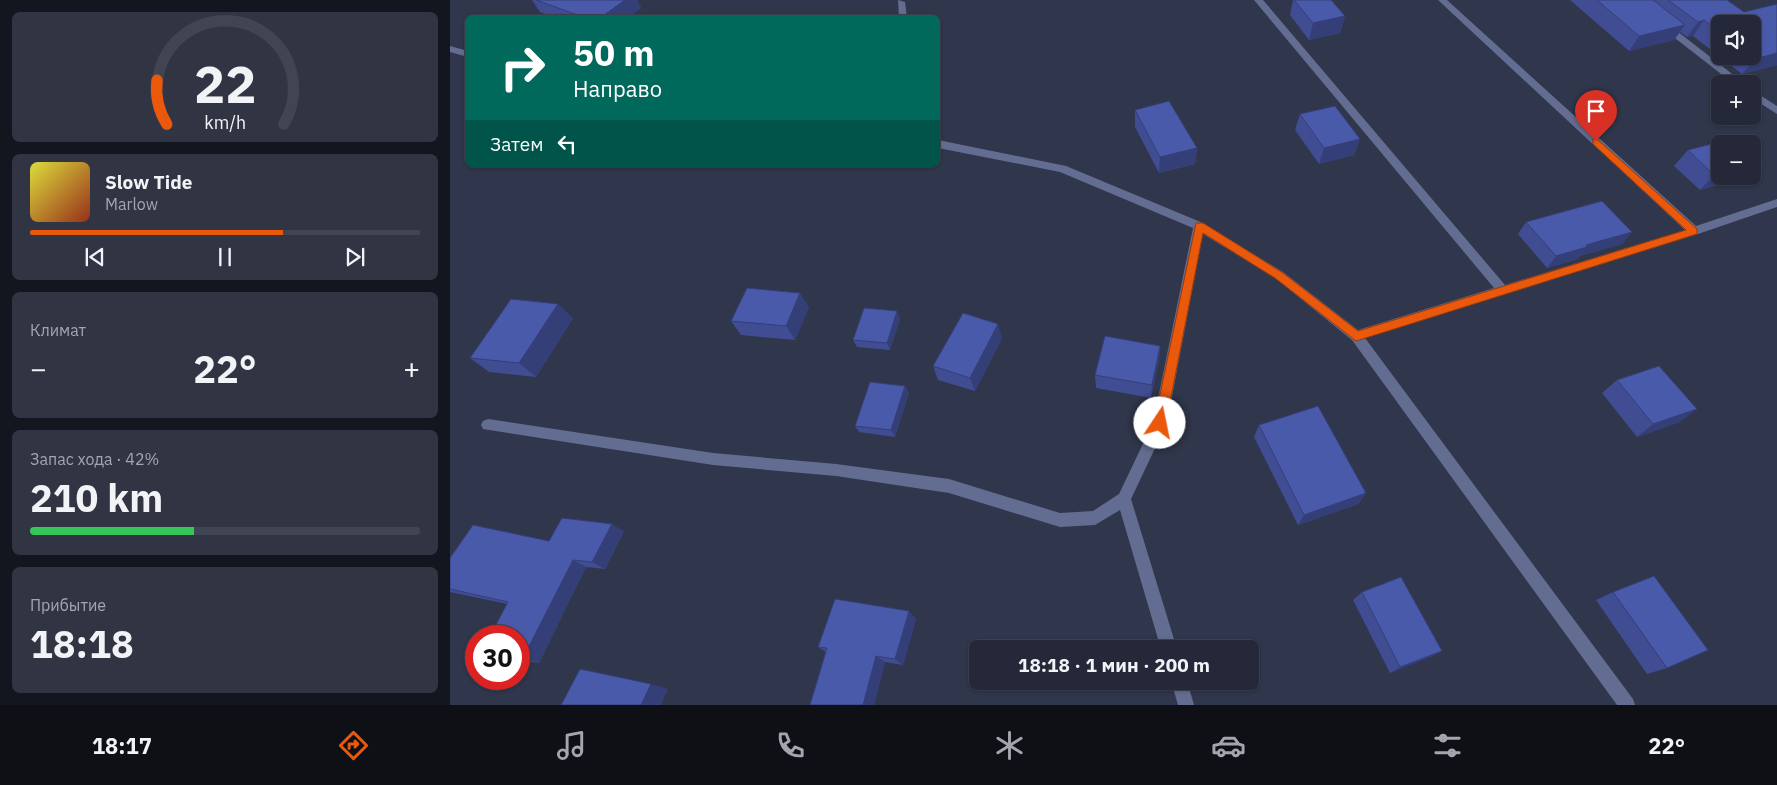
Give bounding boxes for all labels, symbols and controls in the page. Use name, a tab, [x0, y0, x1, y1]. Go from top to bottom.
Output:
map controls	[1711, 15, 1761, 185]
button: sound	[1711, 15, 1761, 65]
text: 50 m	[573, 30, 655, 76]
icon: right	[490, 35, 555, 100]
text: 22	[194, 50, 256, 117]
text: Направо	[573, 74, 662, 103]
button: +	[1711, 75, 1761, 125]
pin	[1575, 90, 1617, 141]
icon: arrive	[1582, 97, 1610, 125]
text: km/h	[204, 111, 246, 134]
icon: left	[553, 130, 581, 158]
text: Затем	[490, 132, 543, 156]
button: −	[1711, 135, 1761, 185]
text: Slow Tide	[105, 170, 192, 194]
text: Marlow	[105, 194, 158, 214]
icon: previous	[81, 243, 109, 271]
icon: pause	[211, 243, 239, 271]
icon: next	[341, 243, 369, 271]
text: Климат	[30, 320, 86, 340]
text: 22°	[193, 344, 257, 393]
text: −	[30, 350, 47, 387]
text: +	[403, 350, 420, 387]
position arrow	[1133, 396, 1185, 448]
text: Запас хода · 42%	[30, 449, 159, 469]
text: 210 km	[30, 473, 163, 522]
text: Прибытие	[30, 595, 106, 615]
text: 18:18	[30, 619, 134, 668]
speed limit sign: 30	[465, 625, 530, 690]
text: 18:18 · 1 мин · 200 m	[1018, 653, 1210, 677]
icon: directions	[336, 728, 371, 763]
icon: music	[554, 728, 589, 763]
icon: phone	[773, 728, 808, 763]
icon: climate	[992, 728, 1027, 763]
icon: car	[1211, 728, 1246, 763]
icon: filters	[1430, 728, 1465, 763]
text: 18:17	[92, 731, 152, 760]
text: 22°	[1648, 731, 1685, 760]

